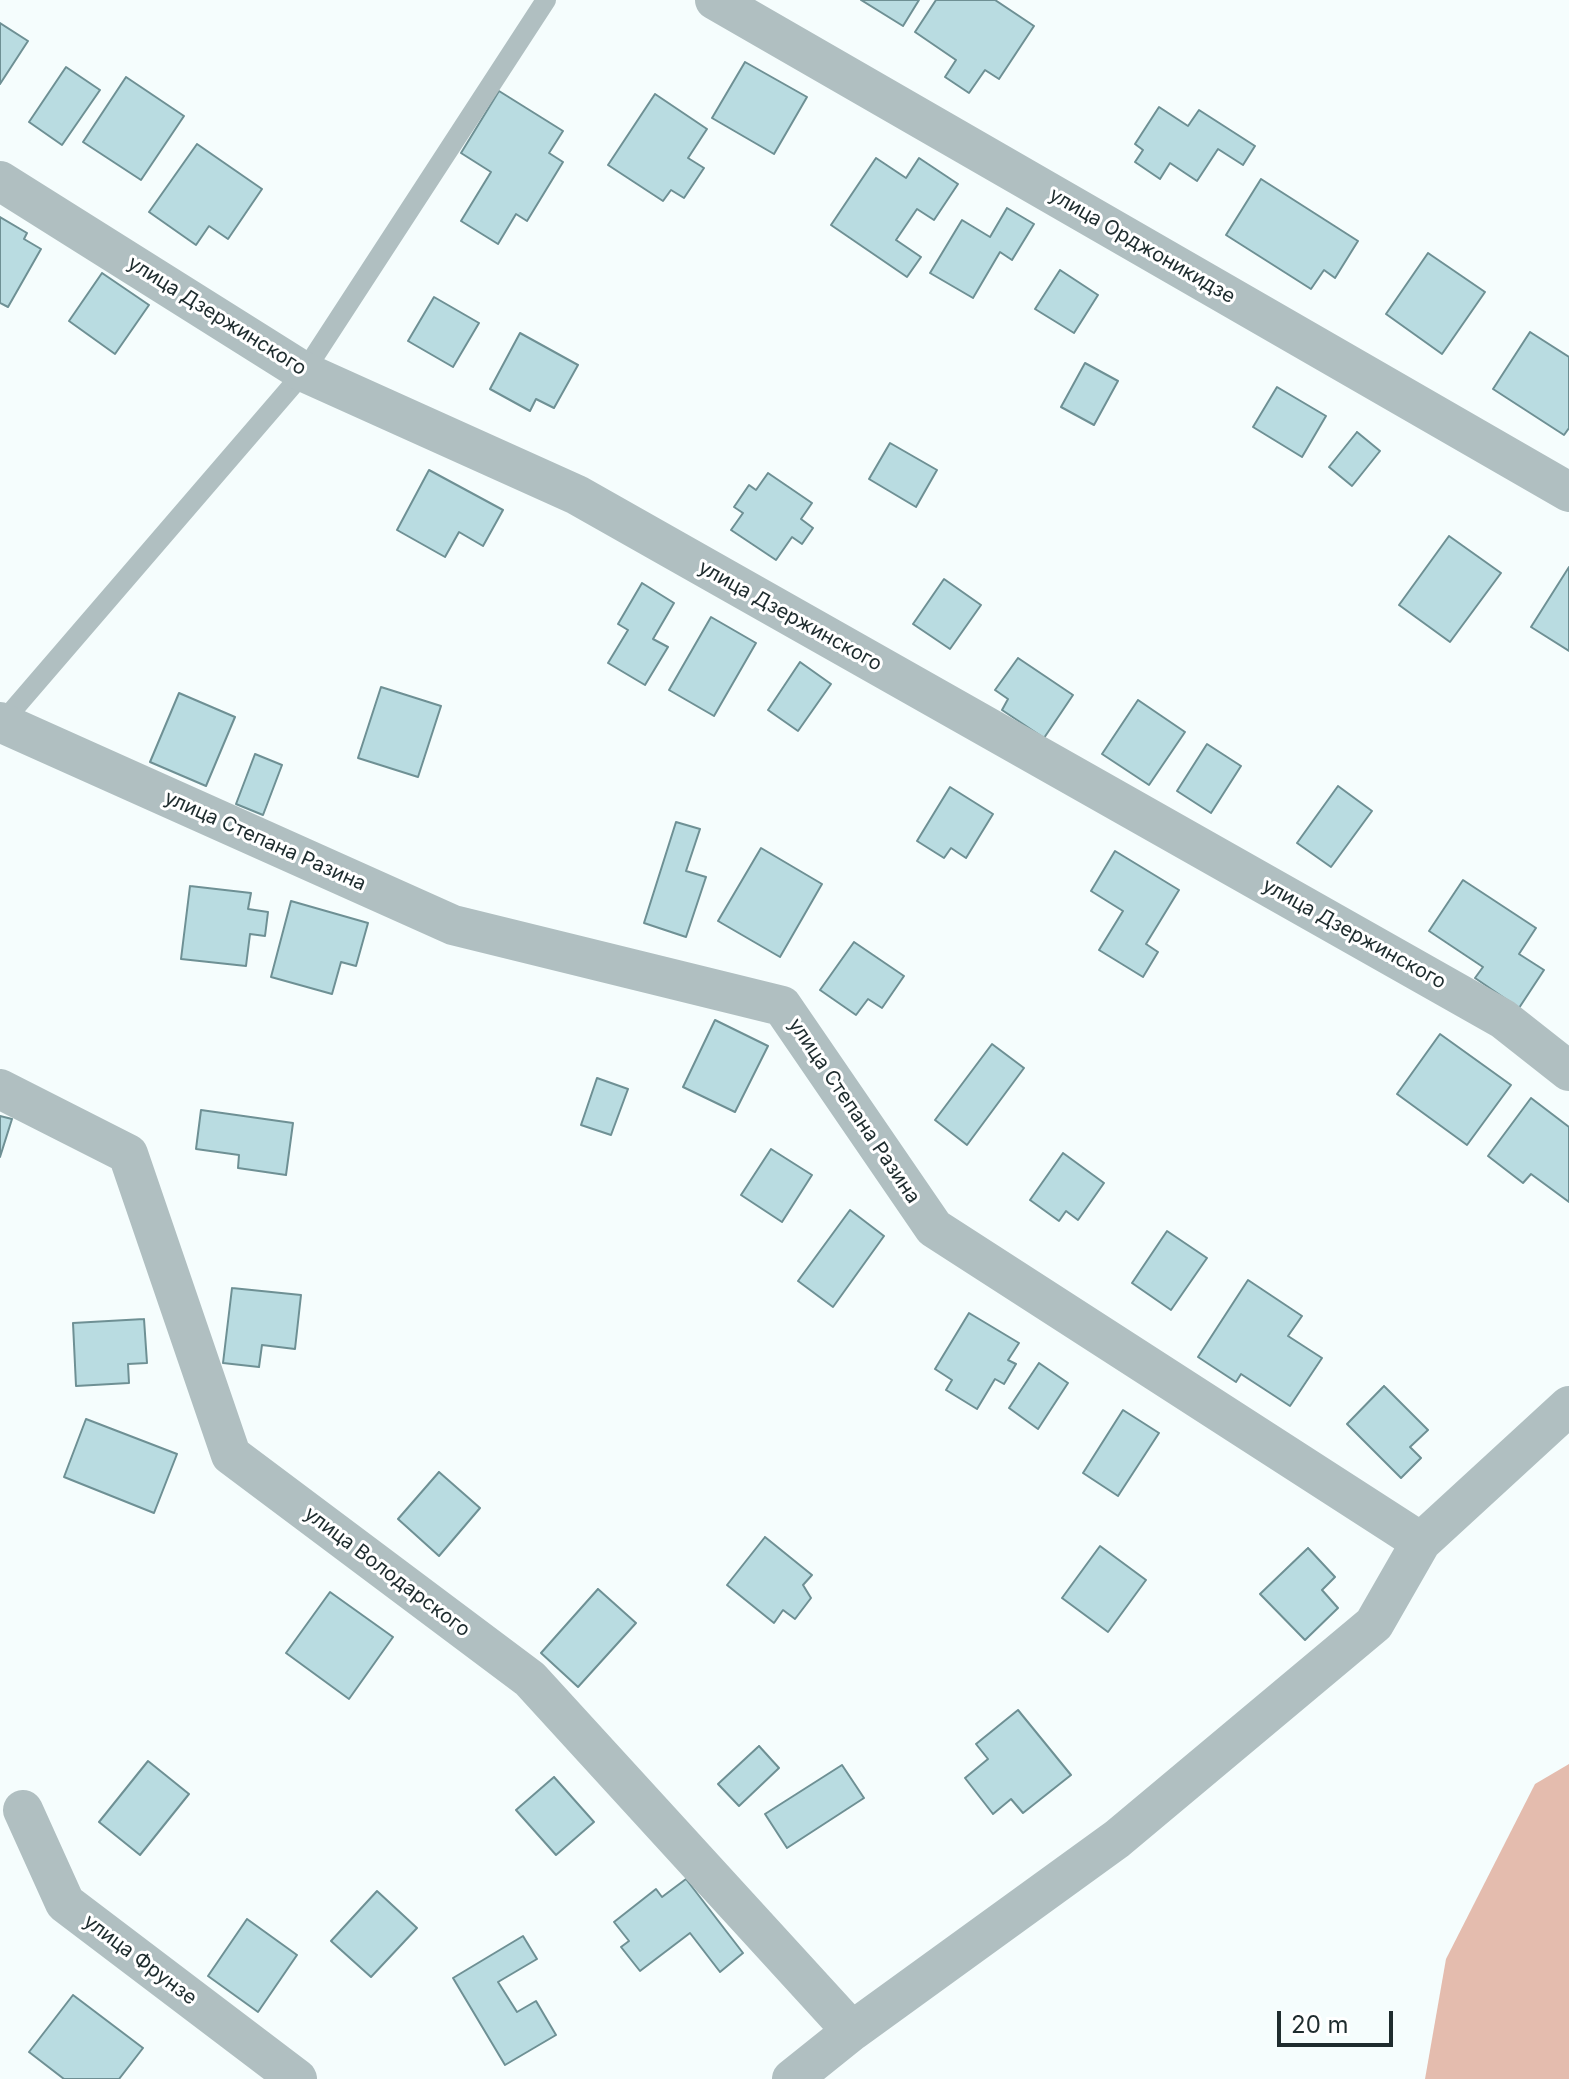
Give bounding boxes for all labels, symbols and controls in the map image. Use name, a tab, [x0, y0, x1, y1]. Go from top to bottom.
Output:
street label: улица Орджоникидзе	[1045, 183, 1239, 309]
street label: улица Дзержинского	[123, 251, 311, 381]
street label: улица Дзержинского	[694, 556, 886, 676]
street label: улица Степана Разина	[160, 786, 370, 896]
street label: улица Дзержинского	[1258, 874, 1450, 994]
street label: улица Степана Разина	[783, 1014, 925, 1208]
street label: улица Володарского	[299, 1502, 475, 1642]
street label: улица Фрунзе	[79, 1910, 201, 2010]
scale bar	[1281, 1995, 1397, 2045]
text: 20 m	[1291, 2010, 1349, 2039]

